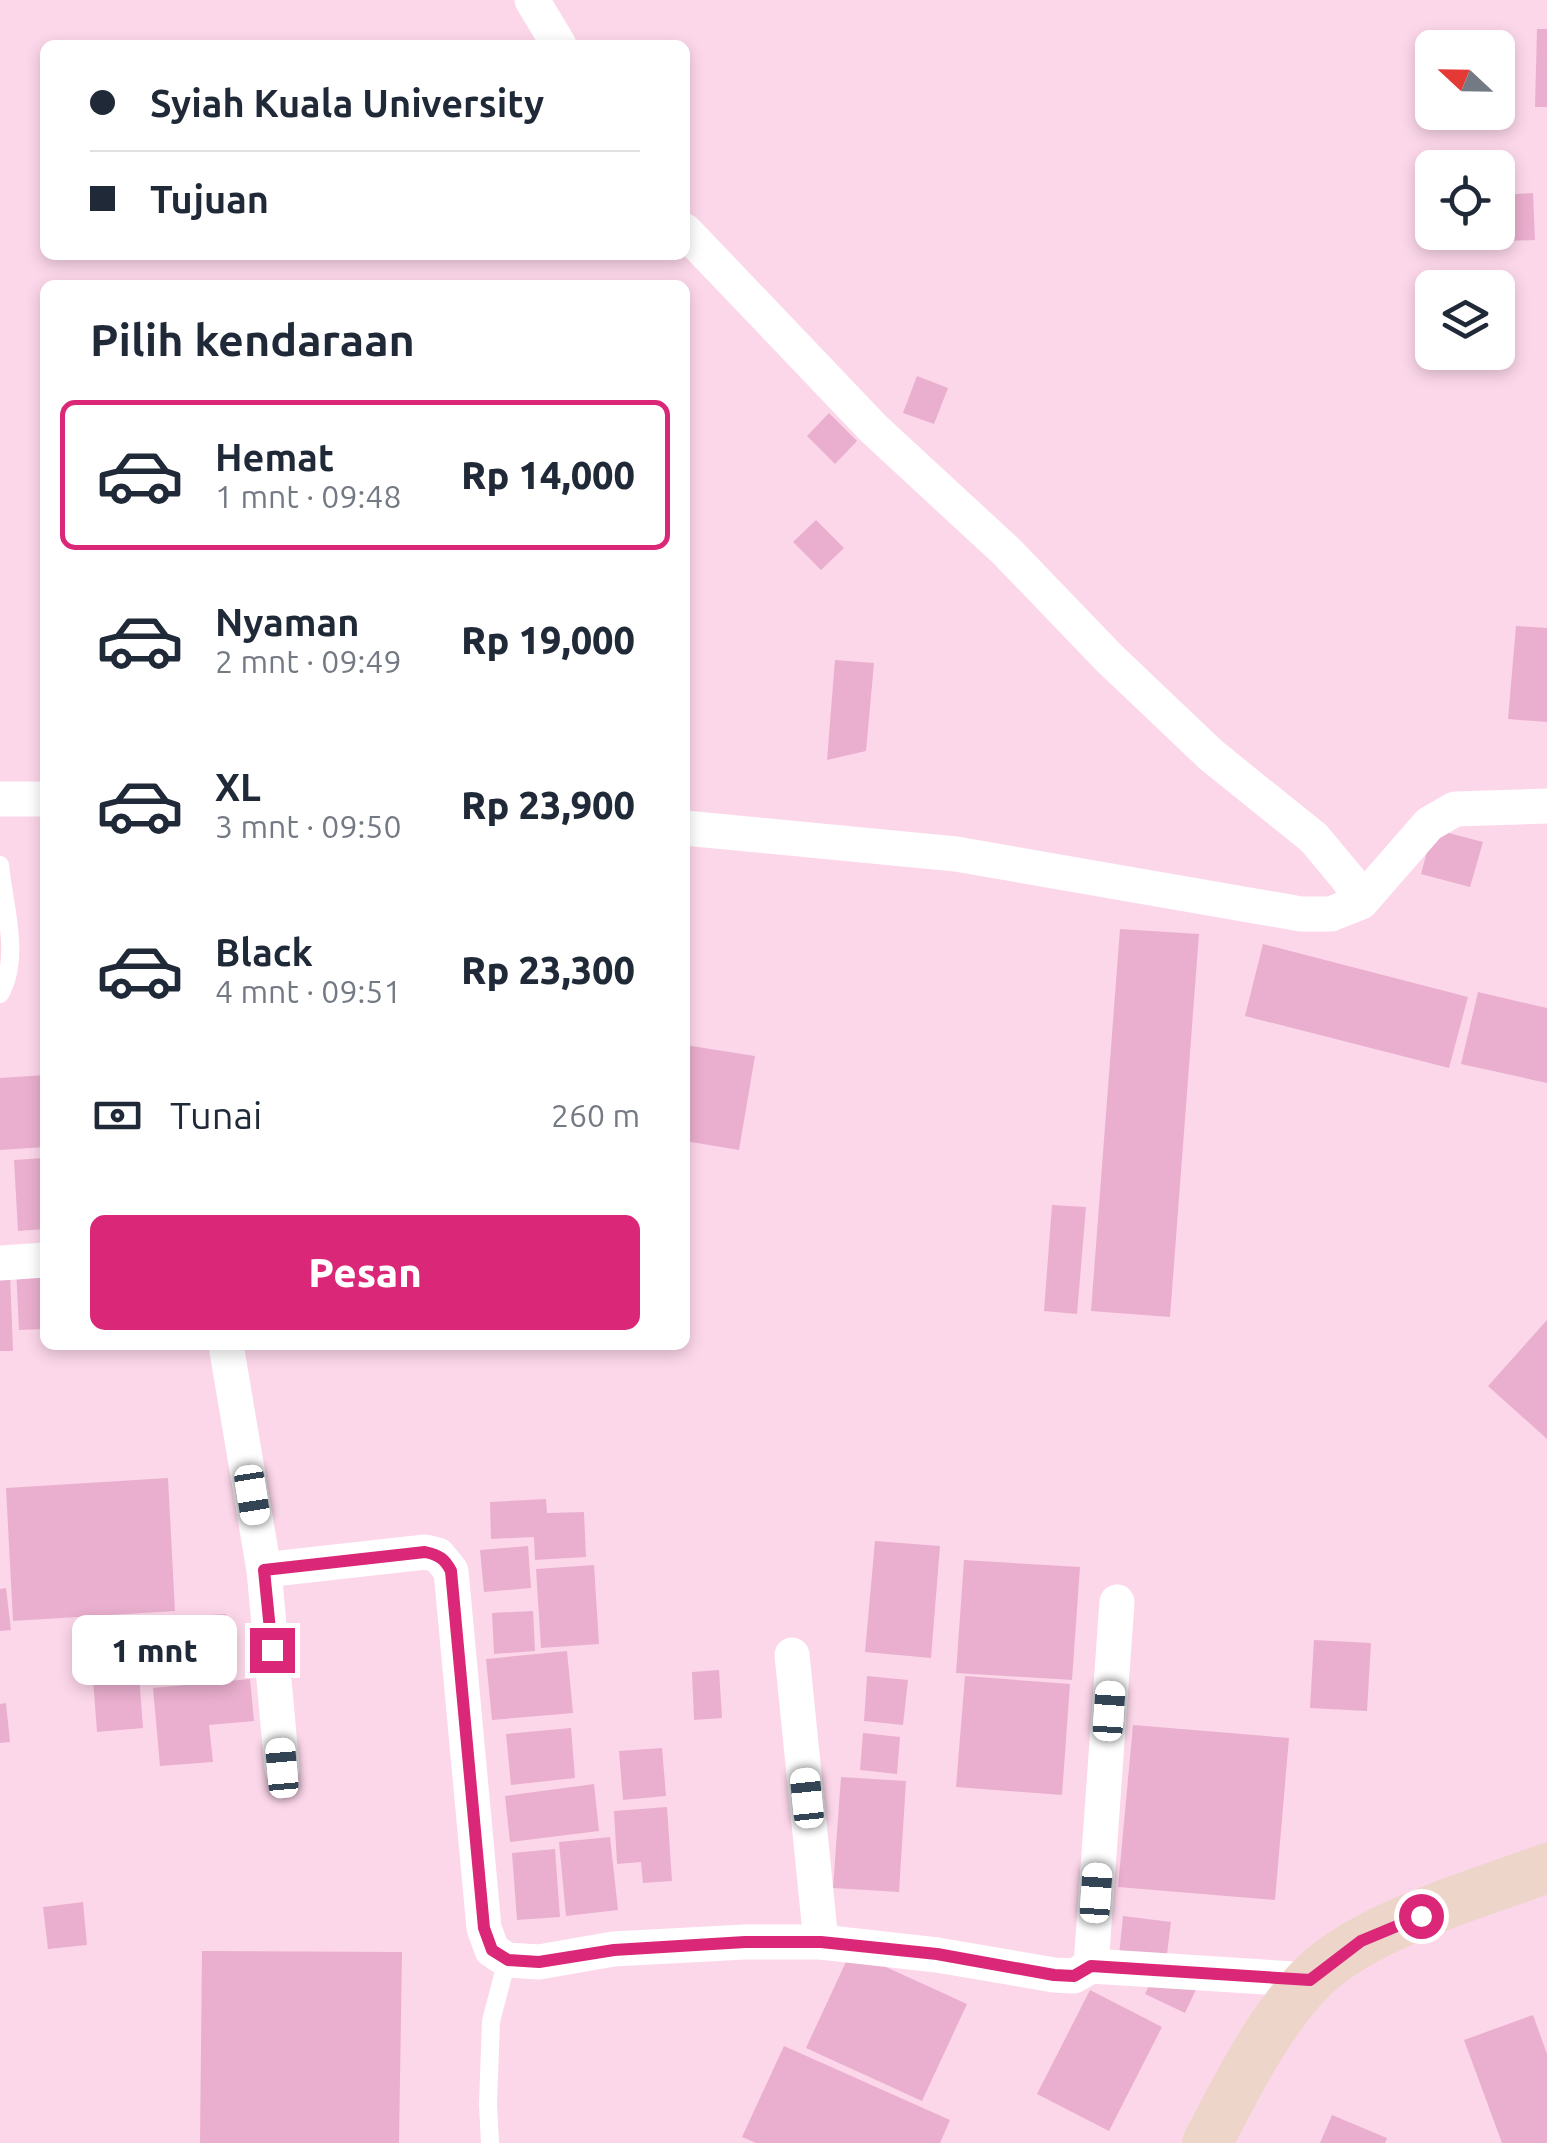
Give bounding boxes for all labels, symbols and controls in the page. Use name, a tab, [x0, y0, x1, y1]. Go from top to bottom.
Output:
north arrow	[1415, 30, 1515, 130]
map controls	[1415, 30, 1515, 370]
text: Syiah Kuala University	[150, 82, 544, 124]
button: locate	[1415, 150, 1515, 250]
text: Tujuan	[150, 178, 269, 220]
button: layers	[1415, 270, 1515, 370]
text: Pilih kendaraan	[90, 314, 415, 365]
icon: car	[95, 430, 185, 520]
text: Hemat	[215, 436, 334, 478]
text: Rp 14,000	[461, 454, 635, 496]
text: 1 mnt · 09:48	[215, 478, 401, 514]
icon: car	[95, 595, 185, 685]
text: Nyaman	[215, 601, 360, 643]
text: Rp 19,000	[461, 619, 635, 661]
text: 2 mnt · 09:49	[215, 643, 401, 679]
icon: car	[95, 760, 185, 850]
text: XL	[215, 766, 261, 808]
text: Rp 23,900	[461, 784, 635, 826]
text: 3 mnt · 09:50	[215, 808, 401, 844]
icon: car	[95, 925, 185, 1015]
text: Black	[215, 931, 313, 973]
text: Rp 23,300	[461, 949, 635, 991]
text: 4 mnt · 09:51	[215, 973, 401, 1009]
icon: cash	[90, 1088, 145, 1143]
text: Tunai	[170, 1094, 262, 1136]
text: 260 m	[551, 1097, 640, 1133]
button: Pesan	[90, 1215, 640, 1330]
car	[232, 1463, 272, 1527]
callout: 1 mnt	[72, 1615, 237, 1685]
route end	[250, 1628, 295, 1673]
text: 1 mnt	[111, 1632, 198, 1668]
car	[1092, 1680, 1126, 1742]
car	[264, 1737, 300, 1799]
car	[789, 1767, 825, 1829]
car	[1079, 1862, 1113, 1924]
route start	[1399, 1894, 1444, 1939]

